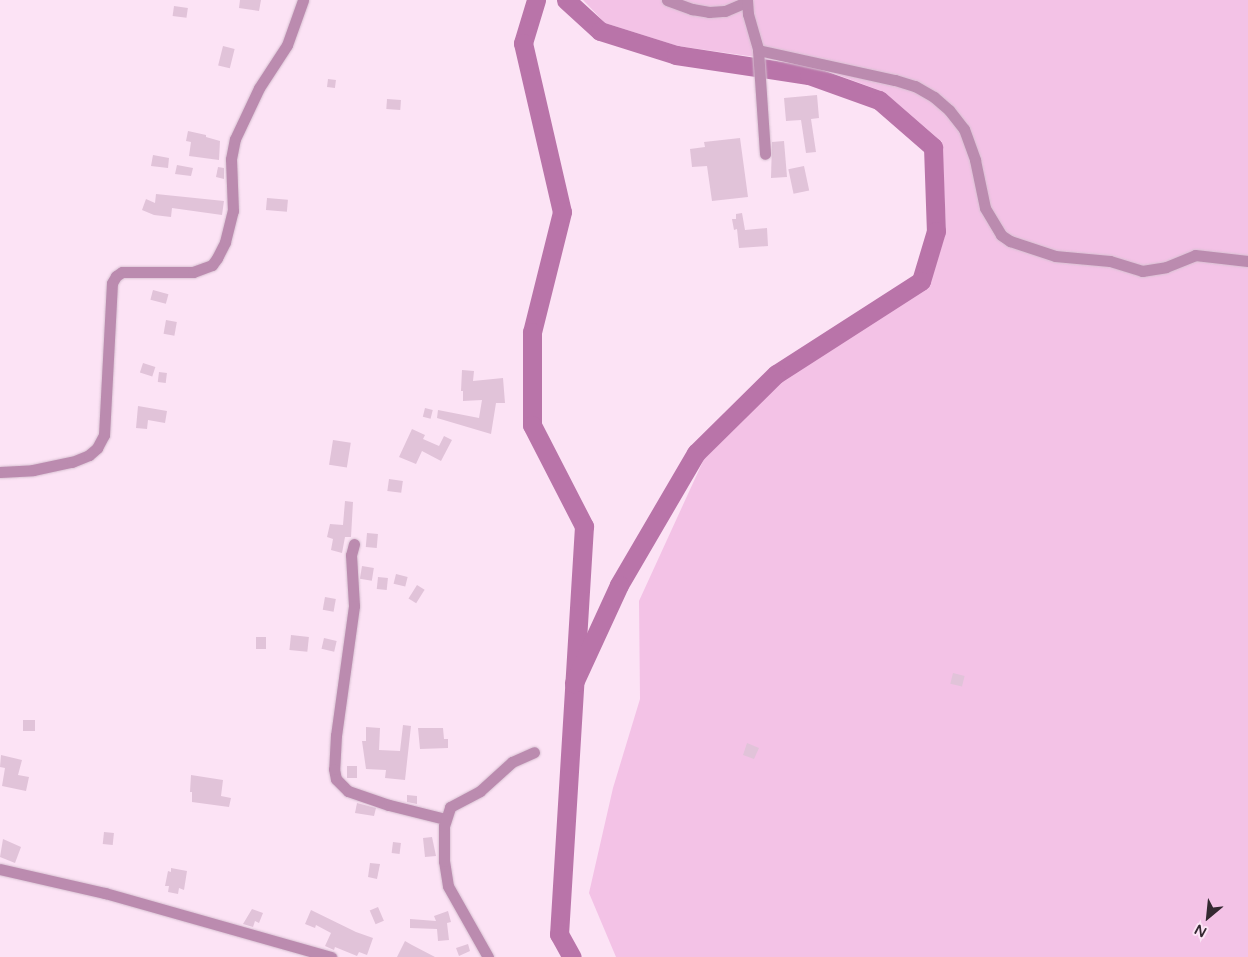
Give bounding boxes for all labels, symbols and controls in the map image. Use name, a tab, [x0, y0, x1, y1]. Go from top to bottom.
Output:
north arrow	[1183, 892, 1233, 942]
text: N	[1192, 921, 1210, 941]

